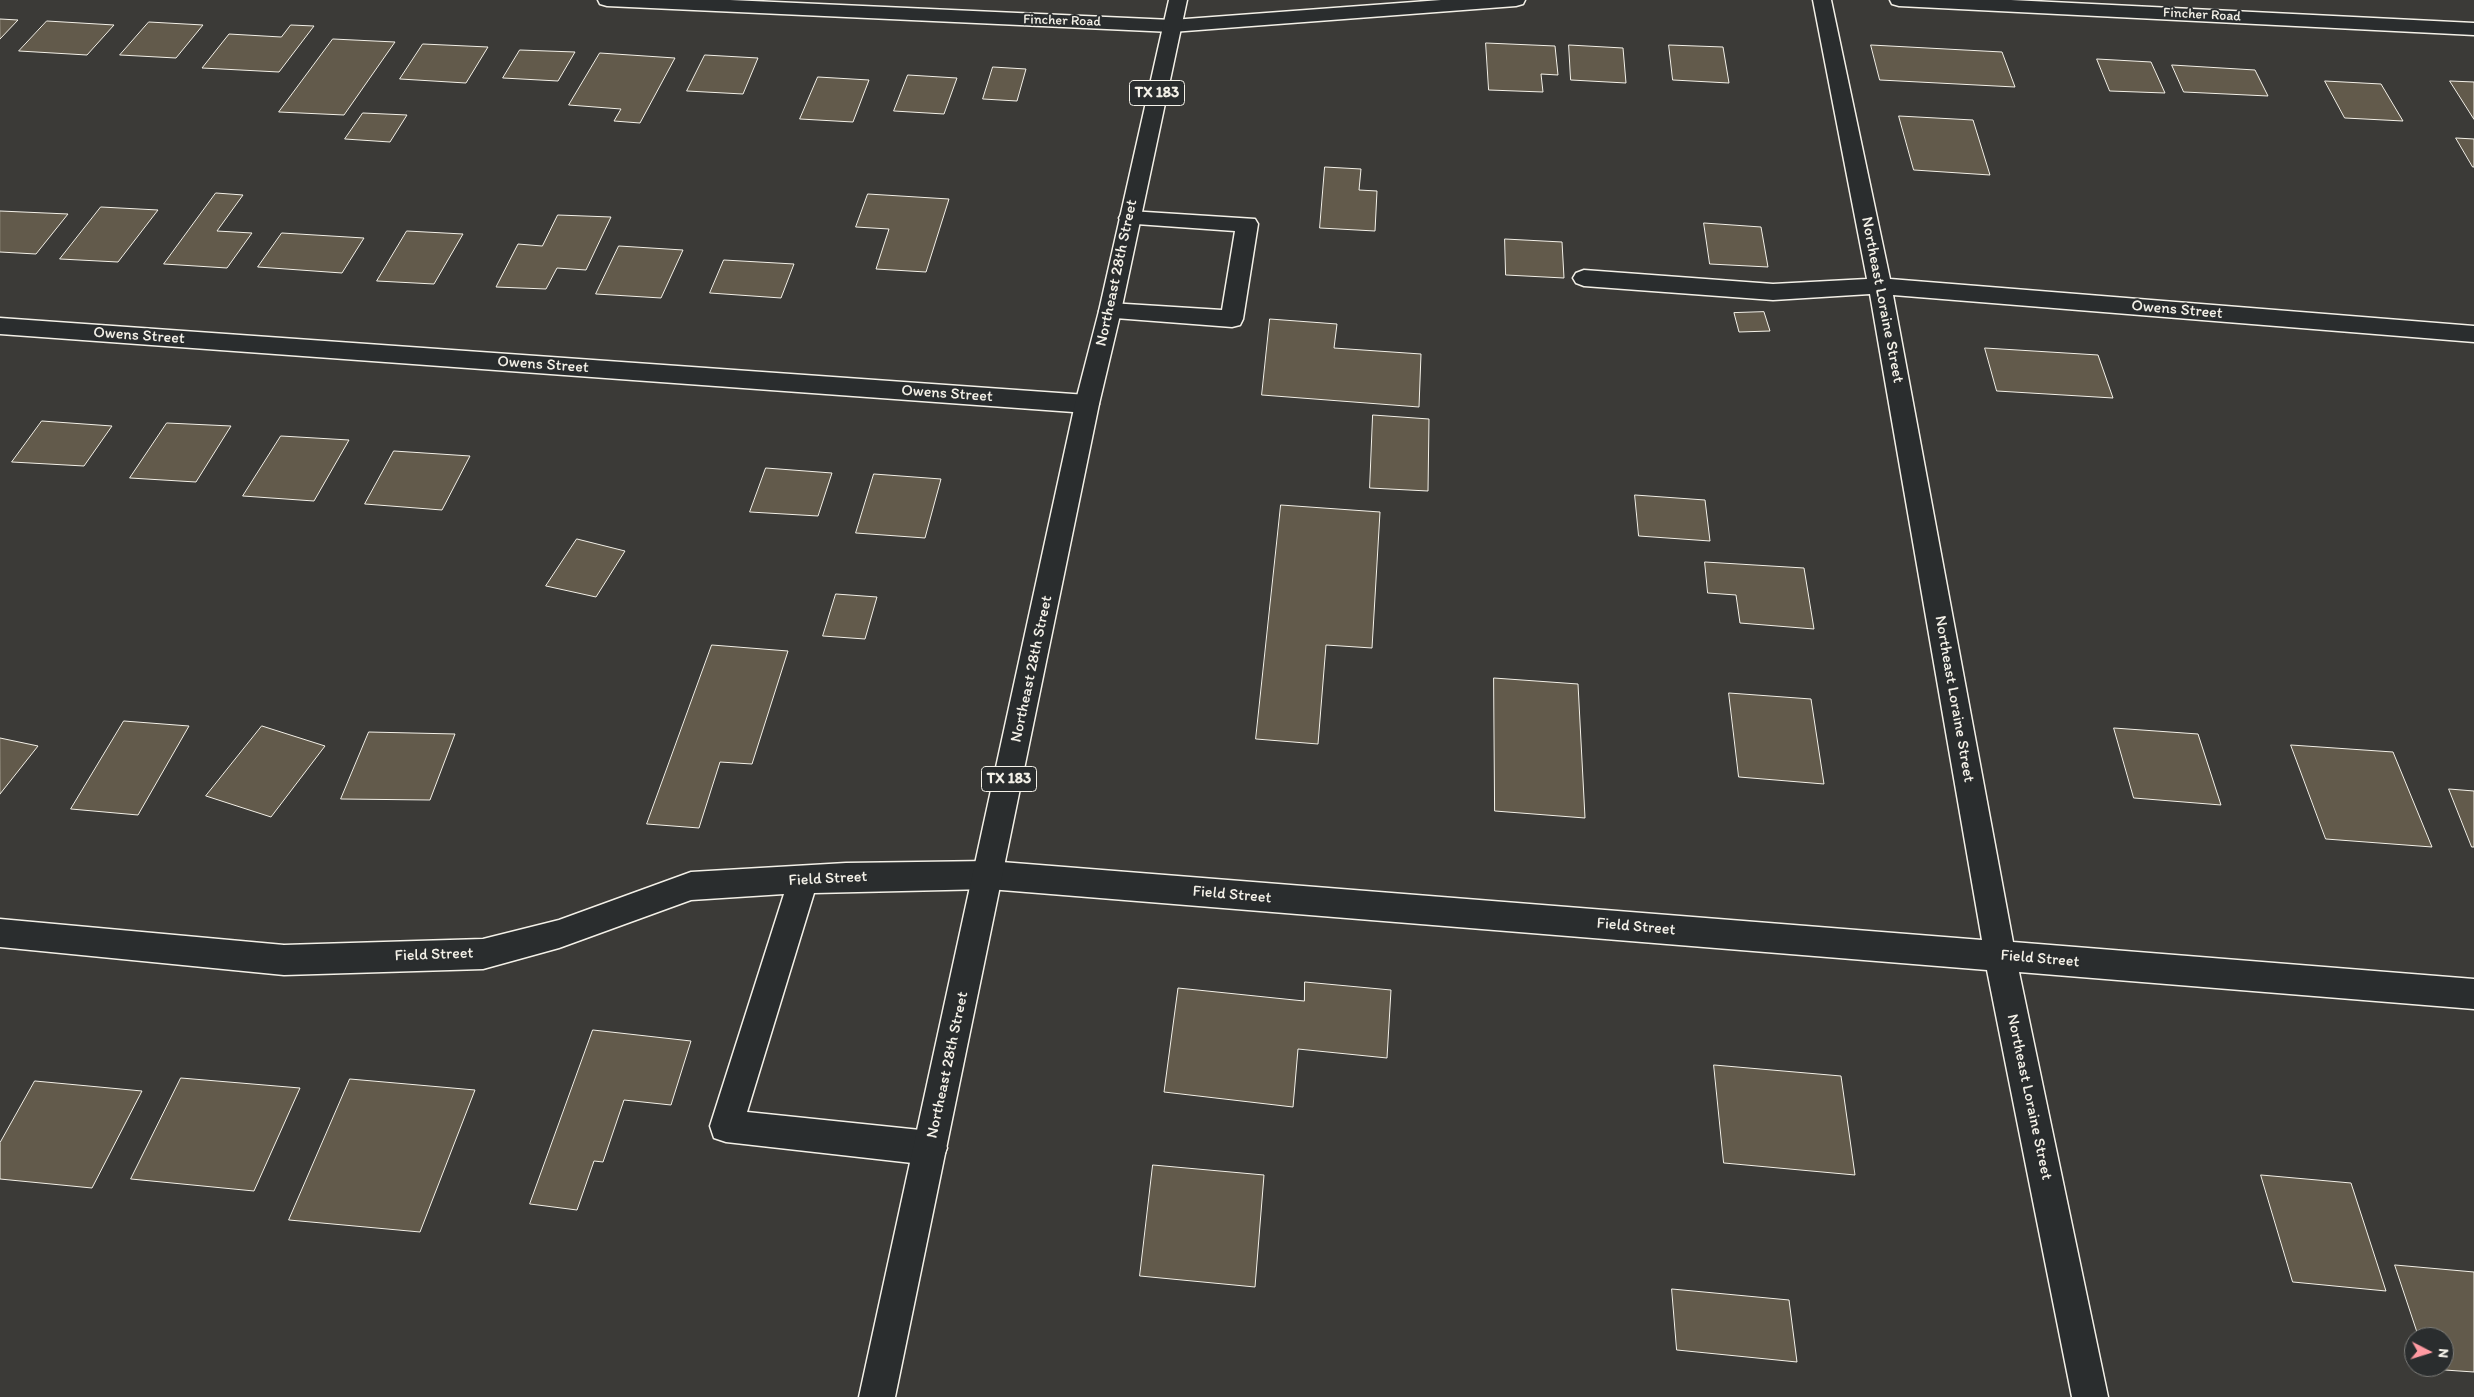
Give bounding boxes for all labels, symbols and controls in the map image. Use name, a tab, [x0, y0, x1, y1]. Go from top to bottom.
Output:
street label: Fincher Road	[2163, 5, 2241, 25]
street label: Fincher Road	[1023, 11, 1101, 31]
road number: TX 183	[1130, 80, 1184, 106]
street label: Northeast 28th Street	[1092, 198, 1142, 348]
street label: Northeast Loraine Street	[1856, 215, 1908, 385]
street label: Owens Street	[2130, 296, 2224, 324]
street label: Owens Street	[93, 323, 185, 349]
street label: Owens Street	[497, 352, 589, 378]
street label: Owens Street	[901, 381, 993, 407]
street label: Northeast 28th Street	[1007, 594, 1057, 744]
street label: Northeast Loraine Street	[1930, 614, 1978, 784]
road number: TX 183	[982, 766, 1036, 792]
street label: Field Street	[788, 867, 868, 891]
street label: Field Street	[1192, 882, 1272, 908]
street label: Field Street	[1596, 914, 1676, 940]
street label: Field Street	[394, 944, 474, 966]
street label: Field Street	[2000, 946, 2080, 972]
street label: Northeast 28th Street	[923, 990, 973, 1140]
street label: Northeast Loraine Street	[2002, 1012, 2056, 1182]
north arrow	[2404, 1327, 2454, 1377]
text: N	[2435, 1348, 2452, 1359]

